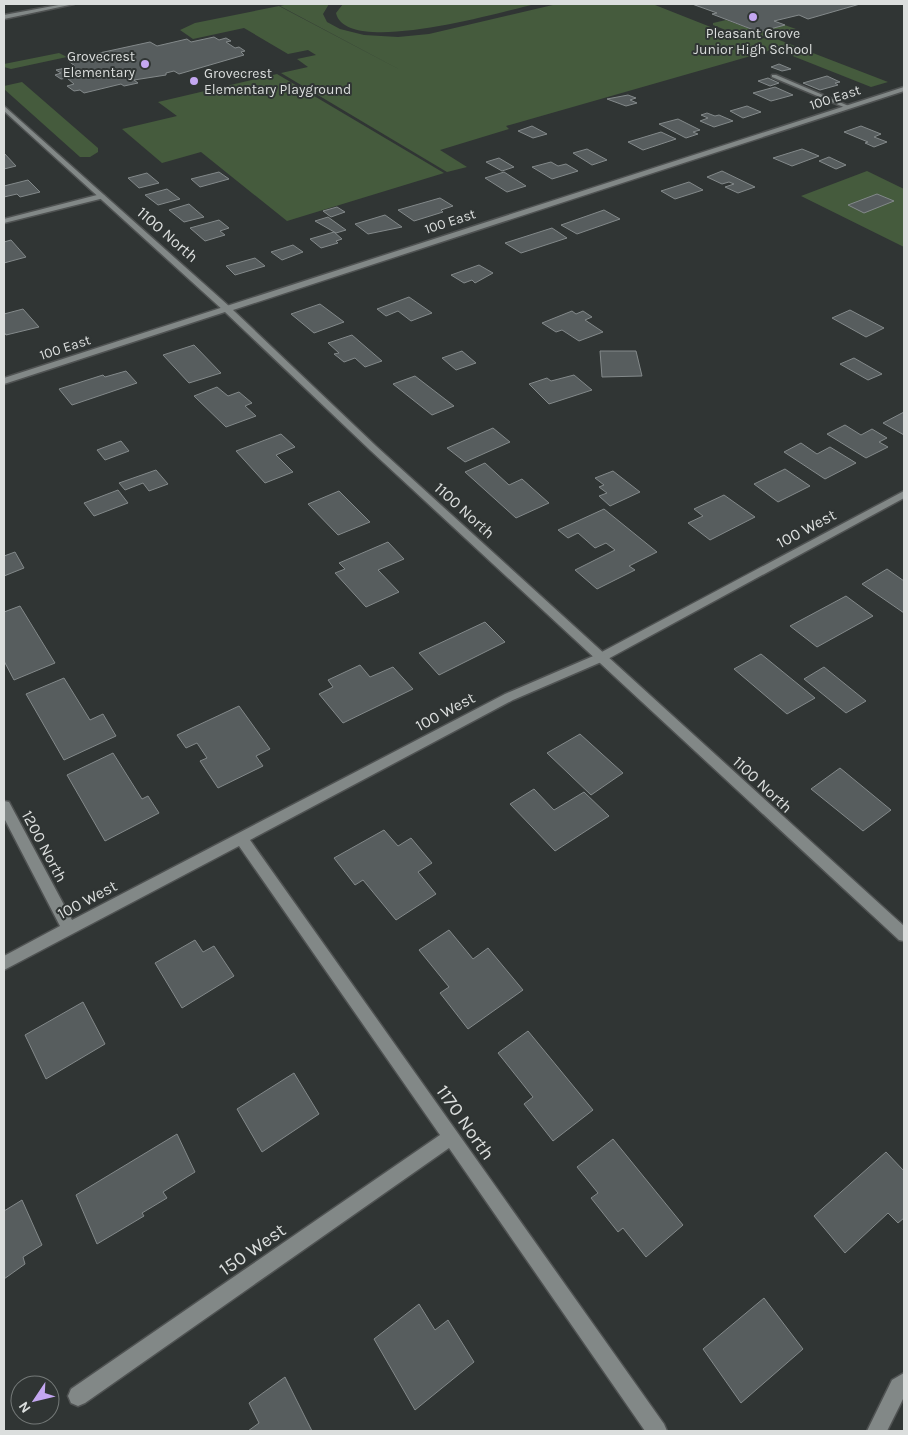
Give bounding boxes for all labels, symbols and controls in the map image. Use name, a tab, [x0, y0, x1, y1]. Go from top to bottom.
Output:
marker: Pleasant Grove Junior High School	[747, 11, 759, 23]
place label: Pleasant Grove Junior High School	[693, 25, 813, 58]
place label: Grovecrest Elementary	[63, 48, 135, 81]
marker: Grovecrest Elementary	[139, 58, 151, 70]
place label: Grovecrest Elementary Playground	[204, 65, 351, 98]
marker: Grovecrest Elementary Playground	[188, 75, 200, 87]
street label: 100 East	[807, 81, 863, 114]
street label: 1100 North	[133, 203, 202, 266]
street label: 100 East	[422, 205, 478, 238]
street label: 100 East	[37, 331, 93, 364]
street label: 1100 North	[431, 478, 499, 542]
street label: 100 West	[773, 505, 839, 552]
street label: 100 West	[412, 688, 478, 735]
street label: 1100 North	[729, 752, 796, 817]
street label: 1200 North	[18, 807, 71, 885]
street label: 100 West	[54, 876, 120, 923]
street label: 1170 North	[431, 1081, 499, 1164]
street label: 150 West	[215, 1219, 290, 1281]
north arrow	[10, 1375, 60, 1425]
text: N	[15, 1398, 35, 1416]

